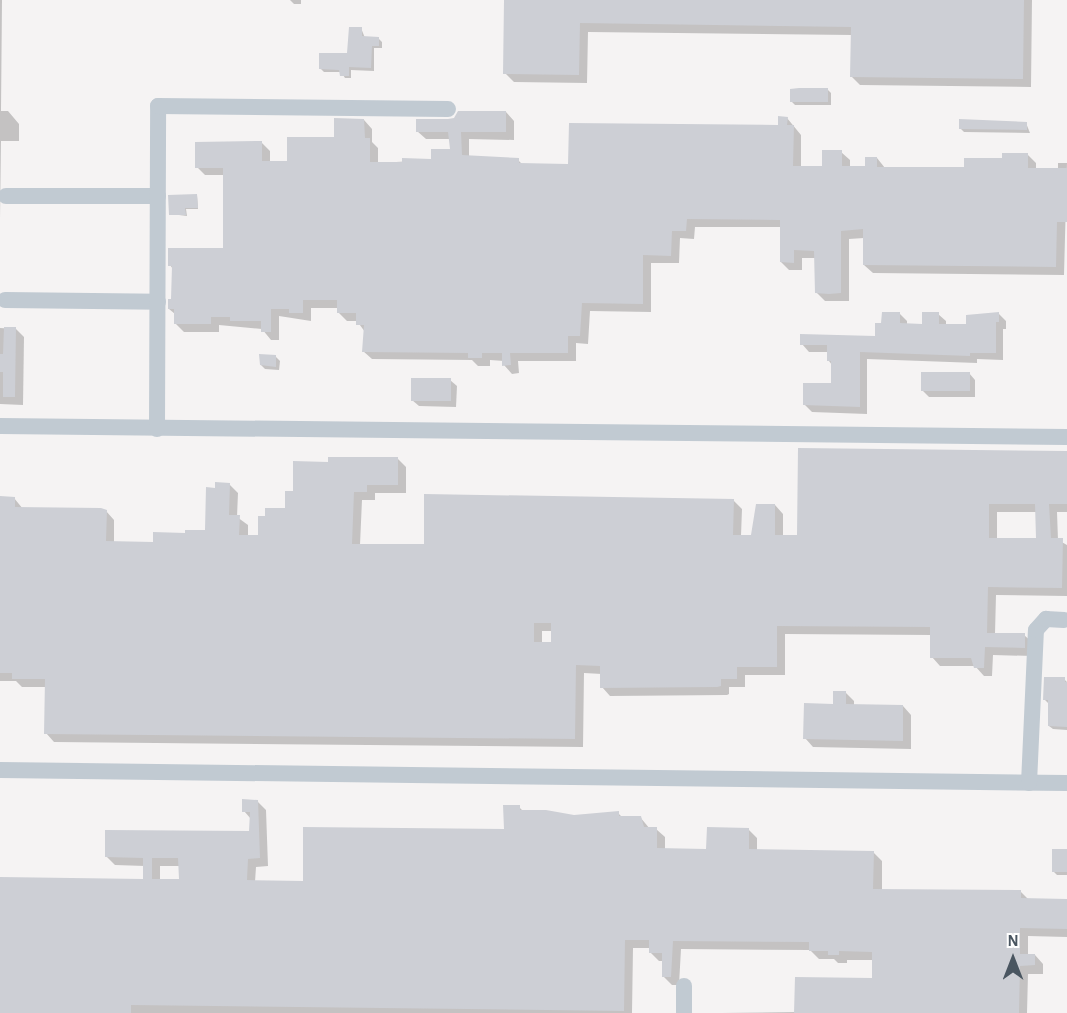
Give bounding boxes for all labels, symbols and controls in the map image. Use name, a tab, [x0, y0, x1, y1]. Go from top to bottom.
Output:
north arrow	[983, 929, 1043, 989]
text: N	[1007, 933, 1019, 949]

